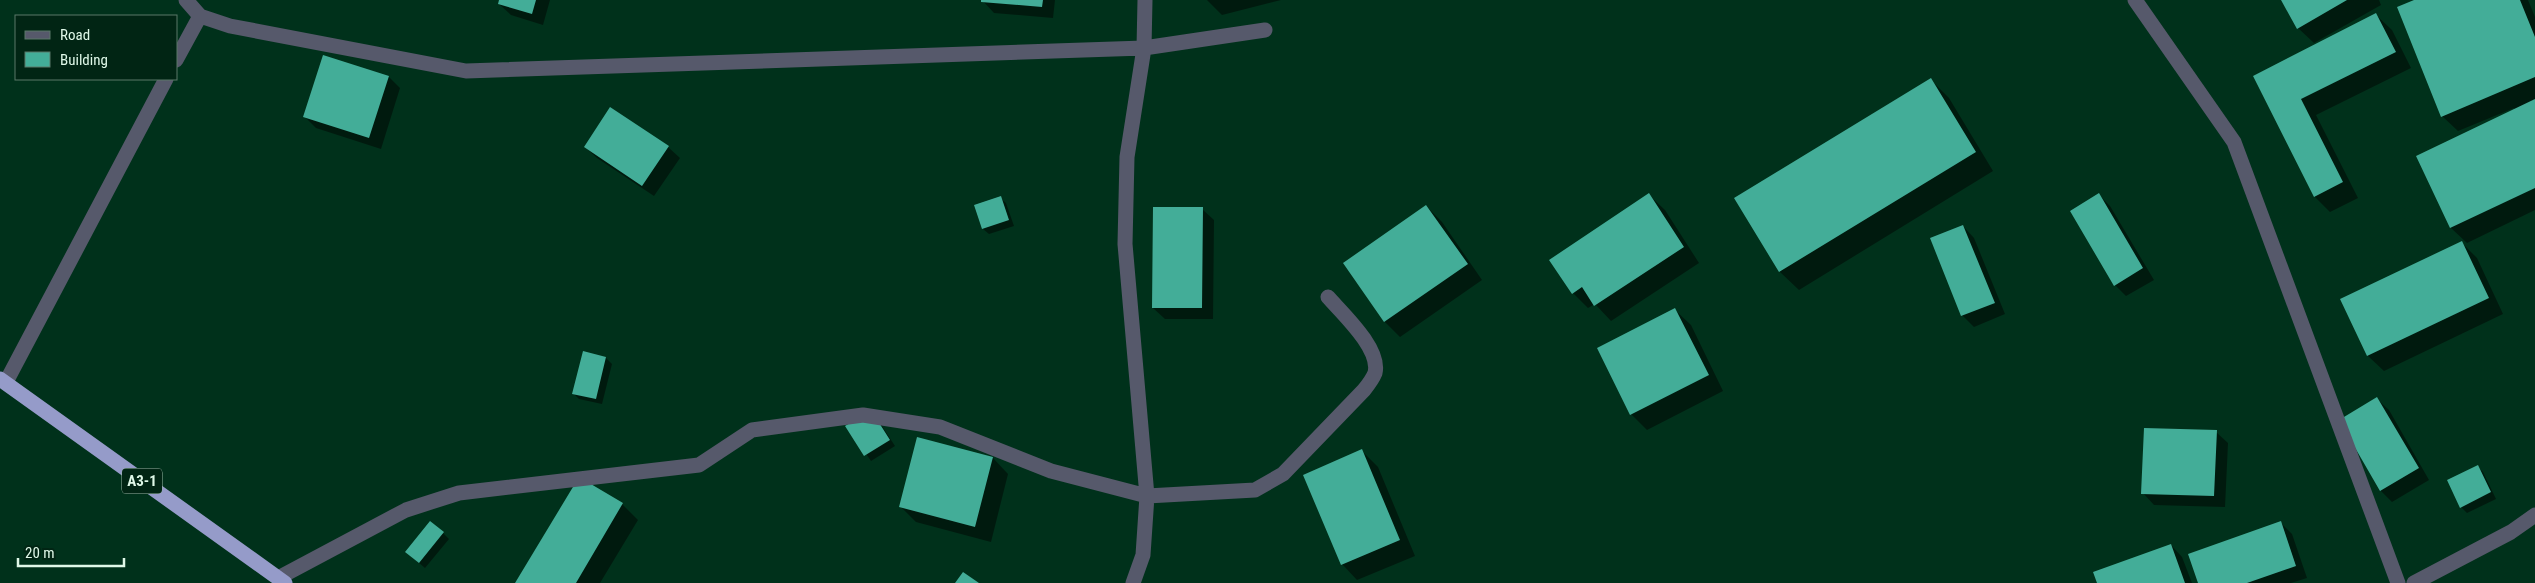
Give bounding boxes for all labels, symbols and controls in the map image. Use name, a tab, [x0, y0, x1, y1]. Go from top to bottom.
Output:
legend	[15, 15, 178, 80]
text: Road	[60, 26, 90, 44]
text: Building	[60, 51, 108, 69]
road number: A3-1	[122, 468, 162, 494]
scale bar	[18, 536, 124, 568]
text: 20 m	[25, 544, 55, 562]

